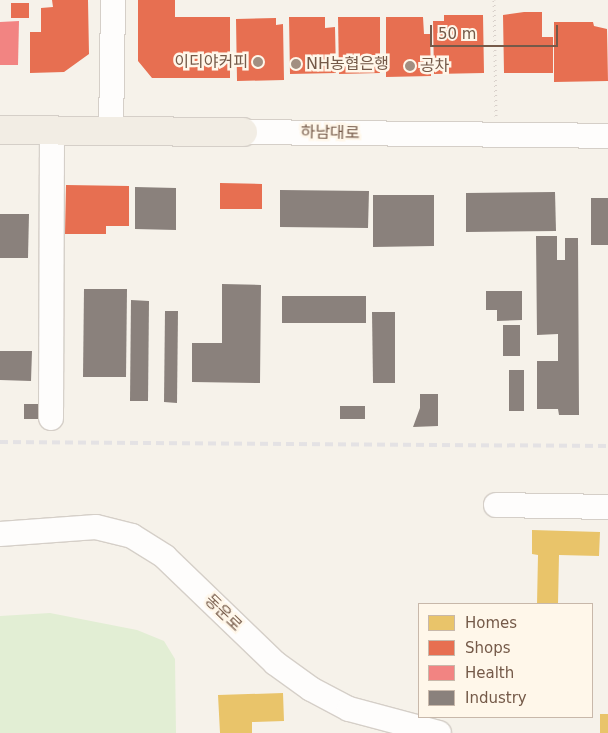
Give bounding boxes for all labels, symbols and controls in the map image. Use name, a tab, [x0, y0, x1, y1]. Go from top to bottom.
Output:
scale bar	[433, 15, 560, 47]
text: 50 m	[438, 25, 476, 43]
place label: 이디야커피	[174, 52, 248, 72]
place label: NH농협은행	[306, 54, 389, 74]
marker: 이디야커피	[252, 56, 264, 68]
place label: 공차	[420, 56, 449, 76]
marker: NH농협은행	[290, 58, 302, 70]
marker: 공차	[404, 60, 416, 72]
street label: 하남대로	[300, 123, 360, 143]
street label: 동운로	[200, 591, 246, 635]
legend	[418, 603, 593, 718]
text: Homes	[465, 614, 517, 632]
text: Shops	[465, 639, 511, 657]
text: Health	[465, 664, 514, 682]
text: Industry	[465, 689, 527, 707]

